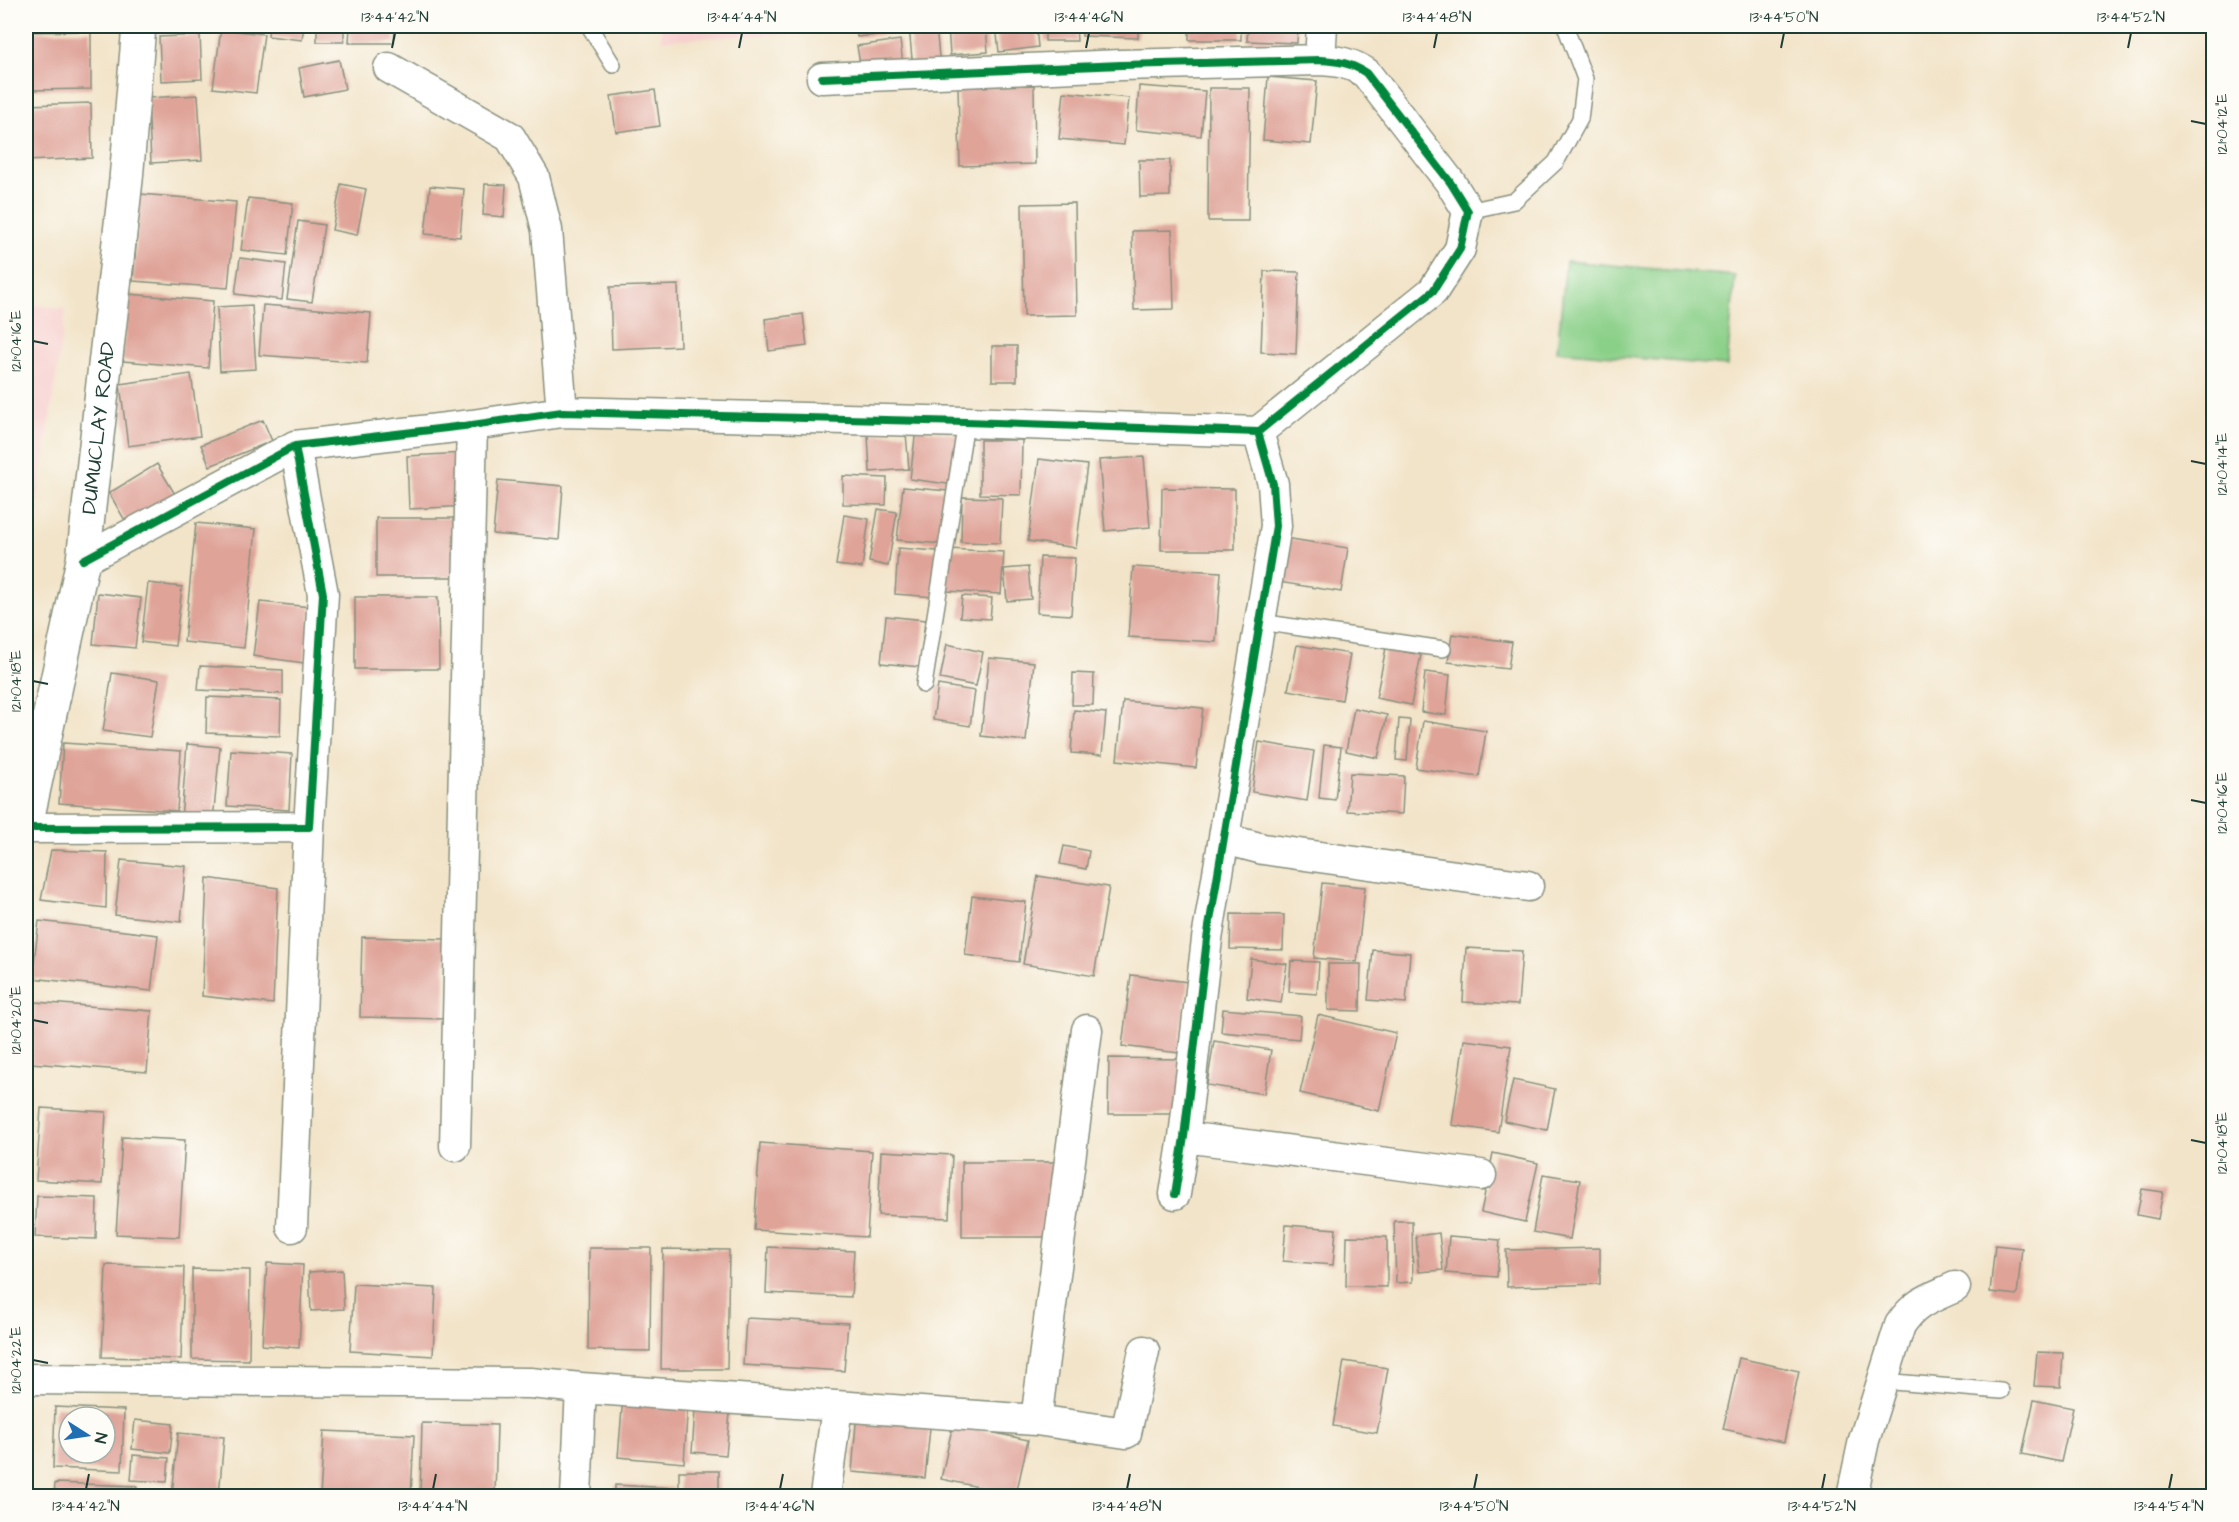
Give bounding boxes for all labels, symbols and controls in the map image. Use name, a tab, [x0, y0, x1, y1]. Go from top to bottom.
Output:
text: 13°44'42"N	[361, 7, 429, 28]
text: 13°44'44"N	[707, 7, 777, 28]
text: 13°44'46"N	[1055, 7, 1123, 28]
text: 13°44'48"N	[1403, 7, 1471, 28]
text: 13°44'50"N	[1750, 7, 1818, 28]
text: 13°44'52"N	[2097, 7, 2165, 28]
text: 121°04'12"E	[2212, 94, 2233, 154]
text: 121°04'16"E	[6, 310, 27, 372]
street label: DUMUCLAY ROAD	[74, 340, 123, 516]
text: 121°04'14"E	[2212, 433, 2233, 495]
text: 121°04'18"E	[6, 650, 27, 712]
text: 121°04'16"E	[2212, 772, 2233, 834]
text: 121°04'20"E	[6, 986, 27, 1054]
text: 121°04'18"E	[2212, 1112, 2233, 1174]
text: 121°04'22"E	[6, 1326, 27, 1394]
north arrow	[57, 1405, 117, 1465]
text: N	[89, 1431, 112, 1445]
text: 13°44'42"N	[52, 1496, 120, 1517]
text: 13°44'44"N	[398, 1496, 468, 1517]
text: 13°44'46"N	[746, 1496, 814, 1517]
text: 13°44'48"N	[1093, 1496, 1161, 1517]
text: 13°44'50"N	[1440, 1496, 1508, 1517]
text: 13°44'52"N	[1788, 1496, 1856, 1517]
text: 13°44'54"N	[2134, 1496, 2204, 1517]

